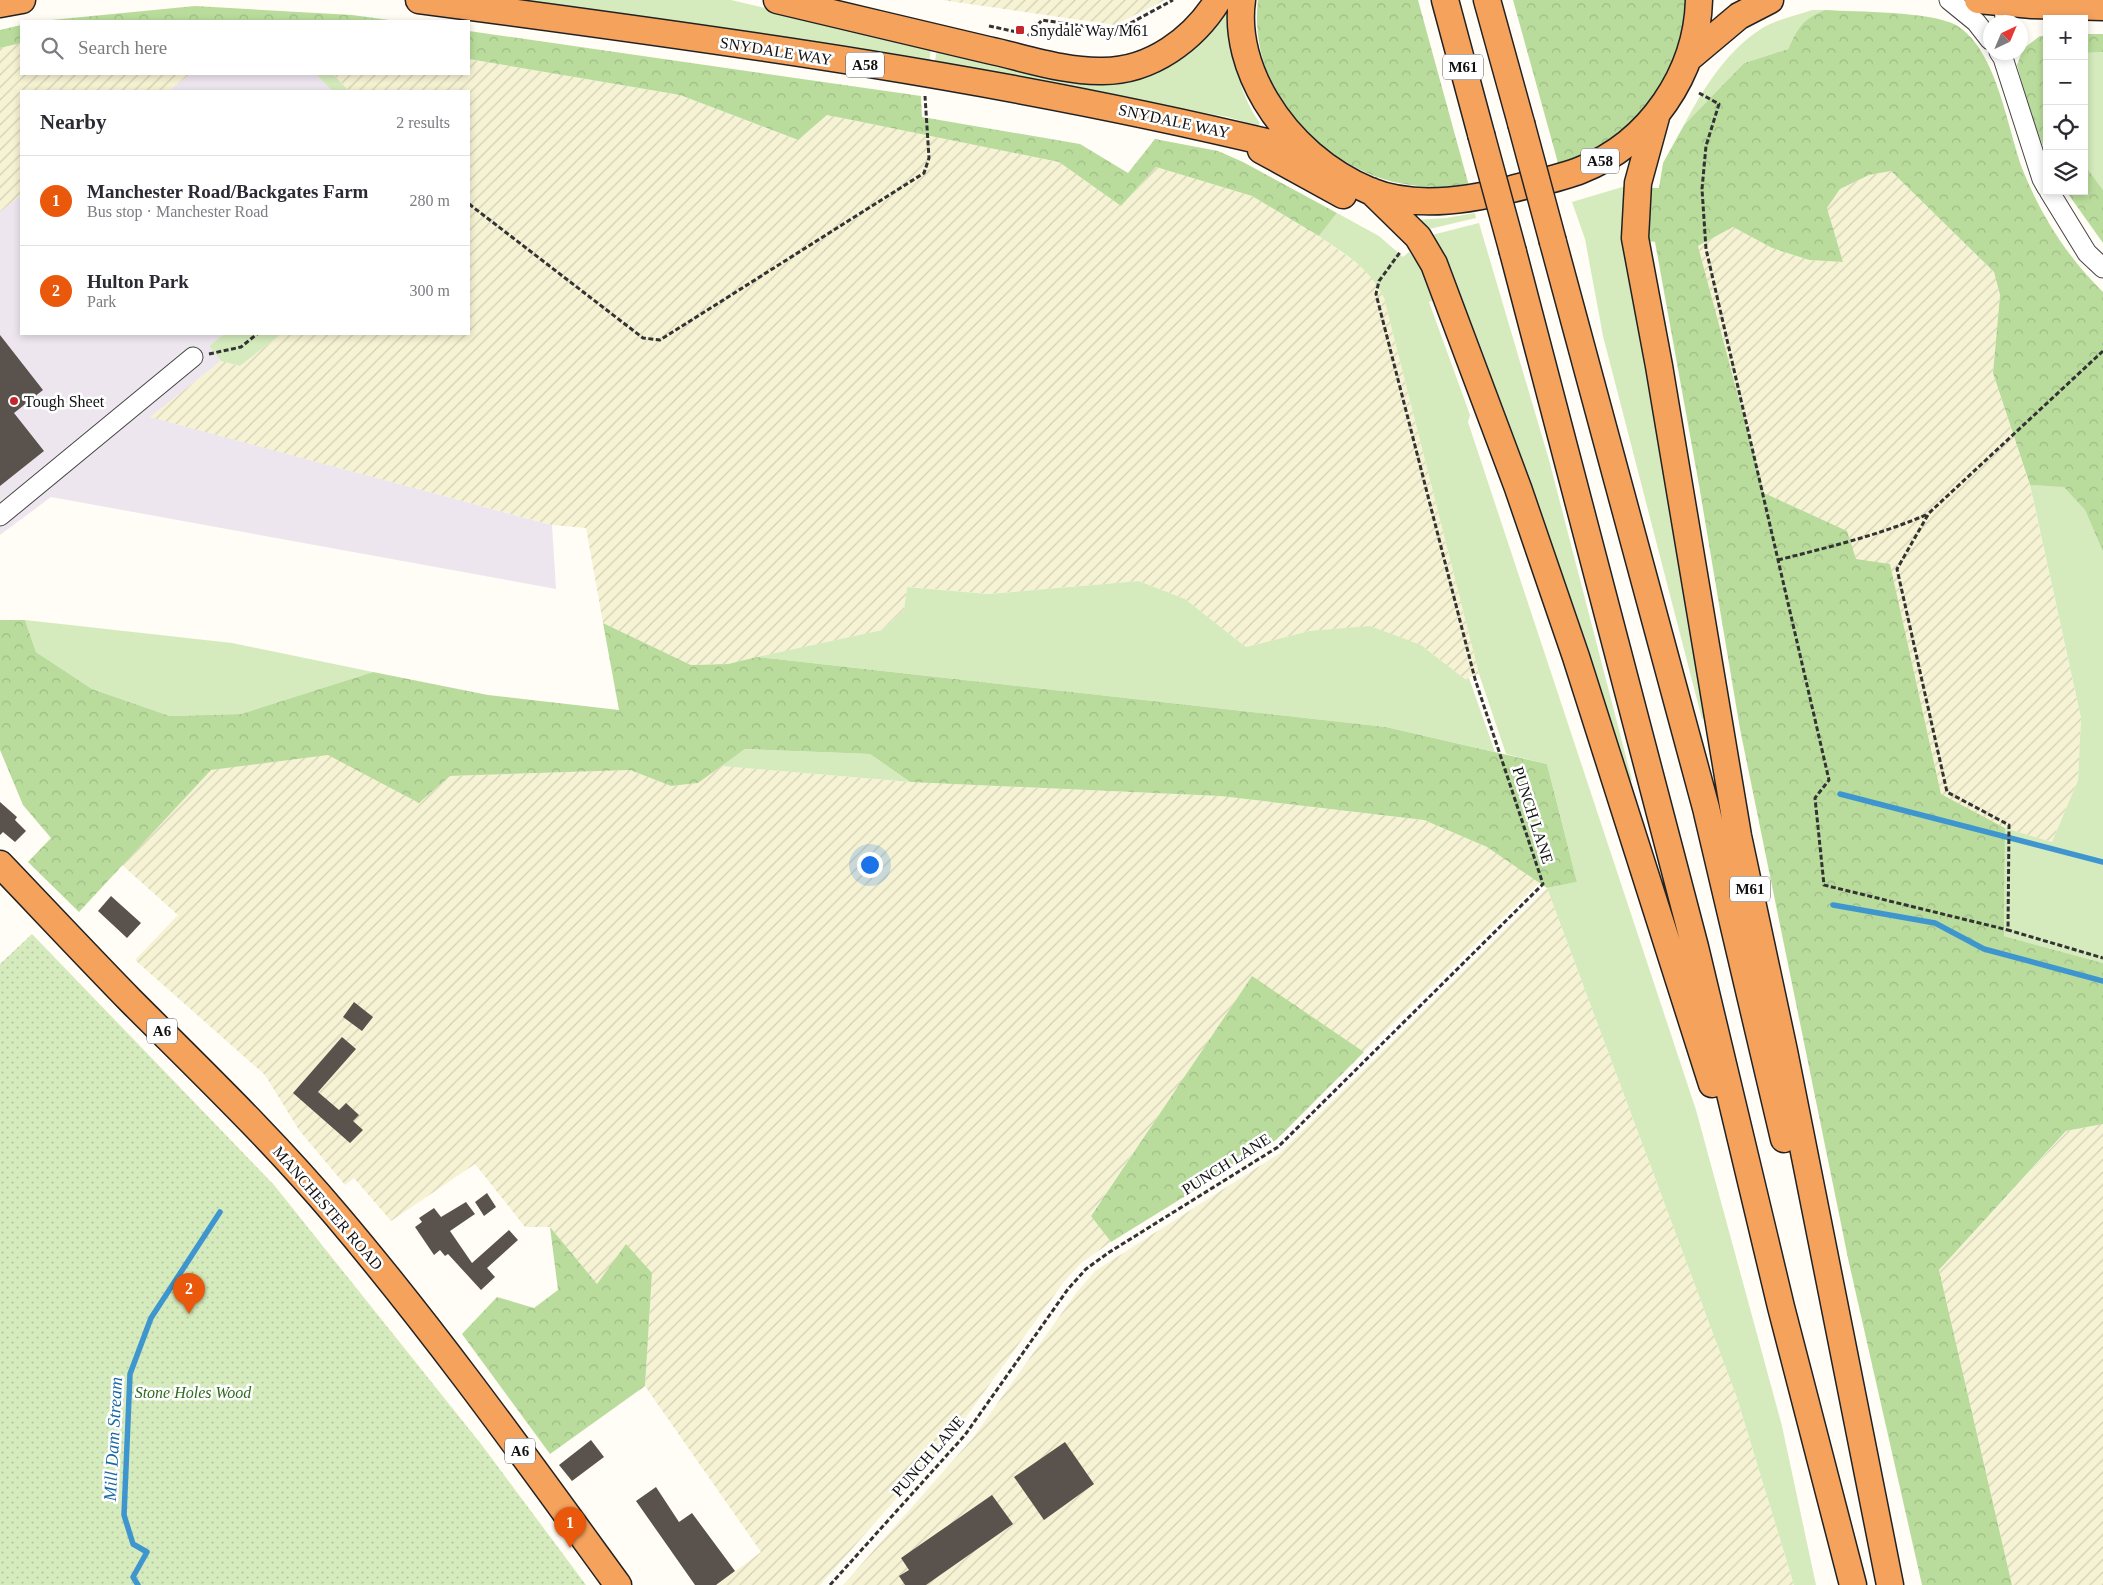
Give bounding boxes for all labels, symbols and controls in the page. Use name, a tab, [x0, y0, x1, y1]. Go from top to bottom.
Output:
north arrow	[1983, 15, 2028, 60]
map controls	[2043, 15, 2088, 195]
button: +	[2043, 15, 2088, 60]
search box	[20, 20, 470, 75]
place label: Snydale Way/M61	[1030, 22, 1149, 40]
marker: Snydale Way/M61	[1014, 24, 1026, 36]
icon: search	[38, 34, 66, 62]
street label: SNYDALE WAY	[719, 34, 834, 68]
text: Search here	[78, 37, 167, 58]
road number: A58	[846, 52, 884, 78]
road number: M61	[1443, 54, 1483, 80]
button: −	[2043, 60, 2088, 105]
street label: SNYDALE WAY	[1117, 101, 1232, 141]
button: locate	[2043, 105, 2088, 150]
text: Nearby	[40, 110, 107, 134]
text: 2 results	[396, 114, 450, 131]
road number: A58	[1581, 148, 1619, 174]
button: layers	[2043, 150, 2088, 195]
text: Manchester Road/Backgates Farm	[87, 181, 368, 202]
text: 1	[52, 192, 60, 209]
text: 280 m	[410, 192, 450, 209]
text: Bus stop · Manchester Road	[87, 203, 268, 220]
text: Hulton Park	[87, 271, 189, 292]
text: 2	[52, 282, 60, 299]
text: 300 m	[410, 282, 450, 299]
text: Park	[87, 293, 116, 310]
place label: Tough Sheet	[24, 393, 105, 411]
marker: Tough Sheet	[8, 395, 20, 407]
street label: PUNCH LANE	[1509, 764, 1557, 866]
your location	[857, 852, 883, 878]
road number: M61	[1730, 876, 1770, 902]
road number: A6	[147, 1018, 177, 1044]
street label: PUNCH LANE	[1179, 1130, 1273, 1198]
street label: MANCHESTER ROAD	[270, 1143, 386, 1273]
pin: 2	[173, 1273, 205, 1314]
water label: Mill Dam Stream	[100, 1376, 126, 1503]
park label: Stone Holes Wood	[135, 1384, 252, 1401]
street label: PUNCH LANE	[888, 1412, 968, 1500]
road number: A6	[505, 1438, 535, 1464]
pin: 1	[554, 1507, 586, 1548]

